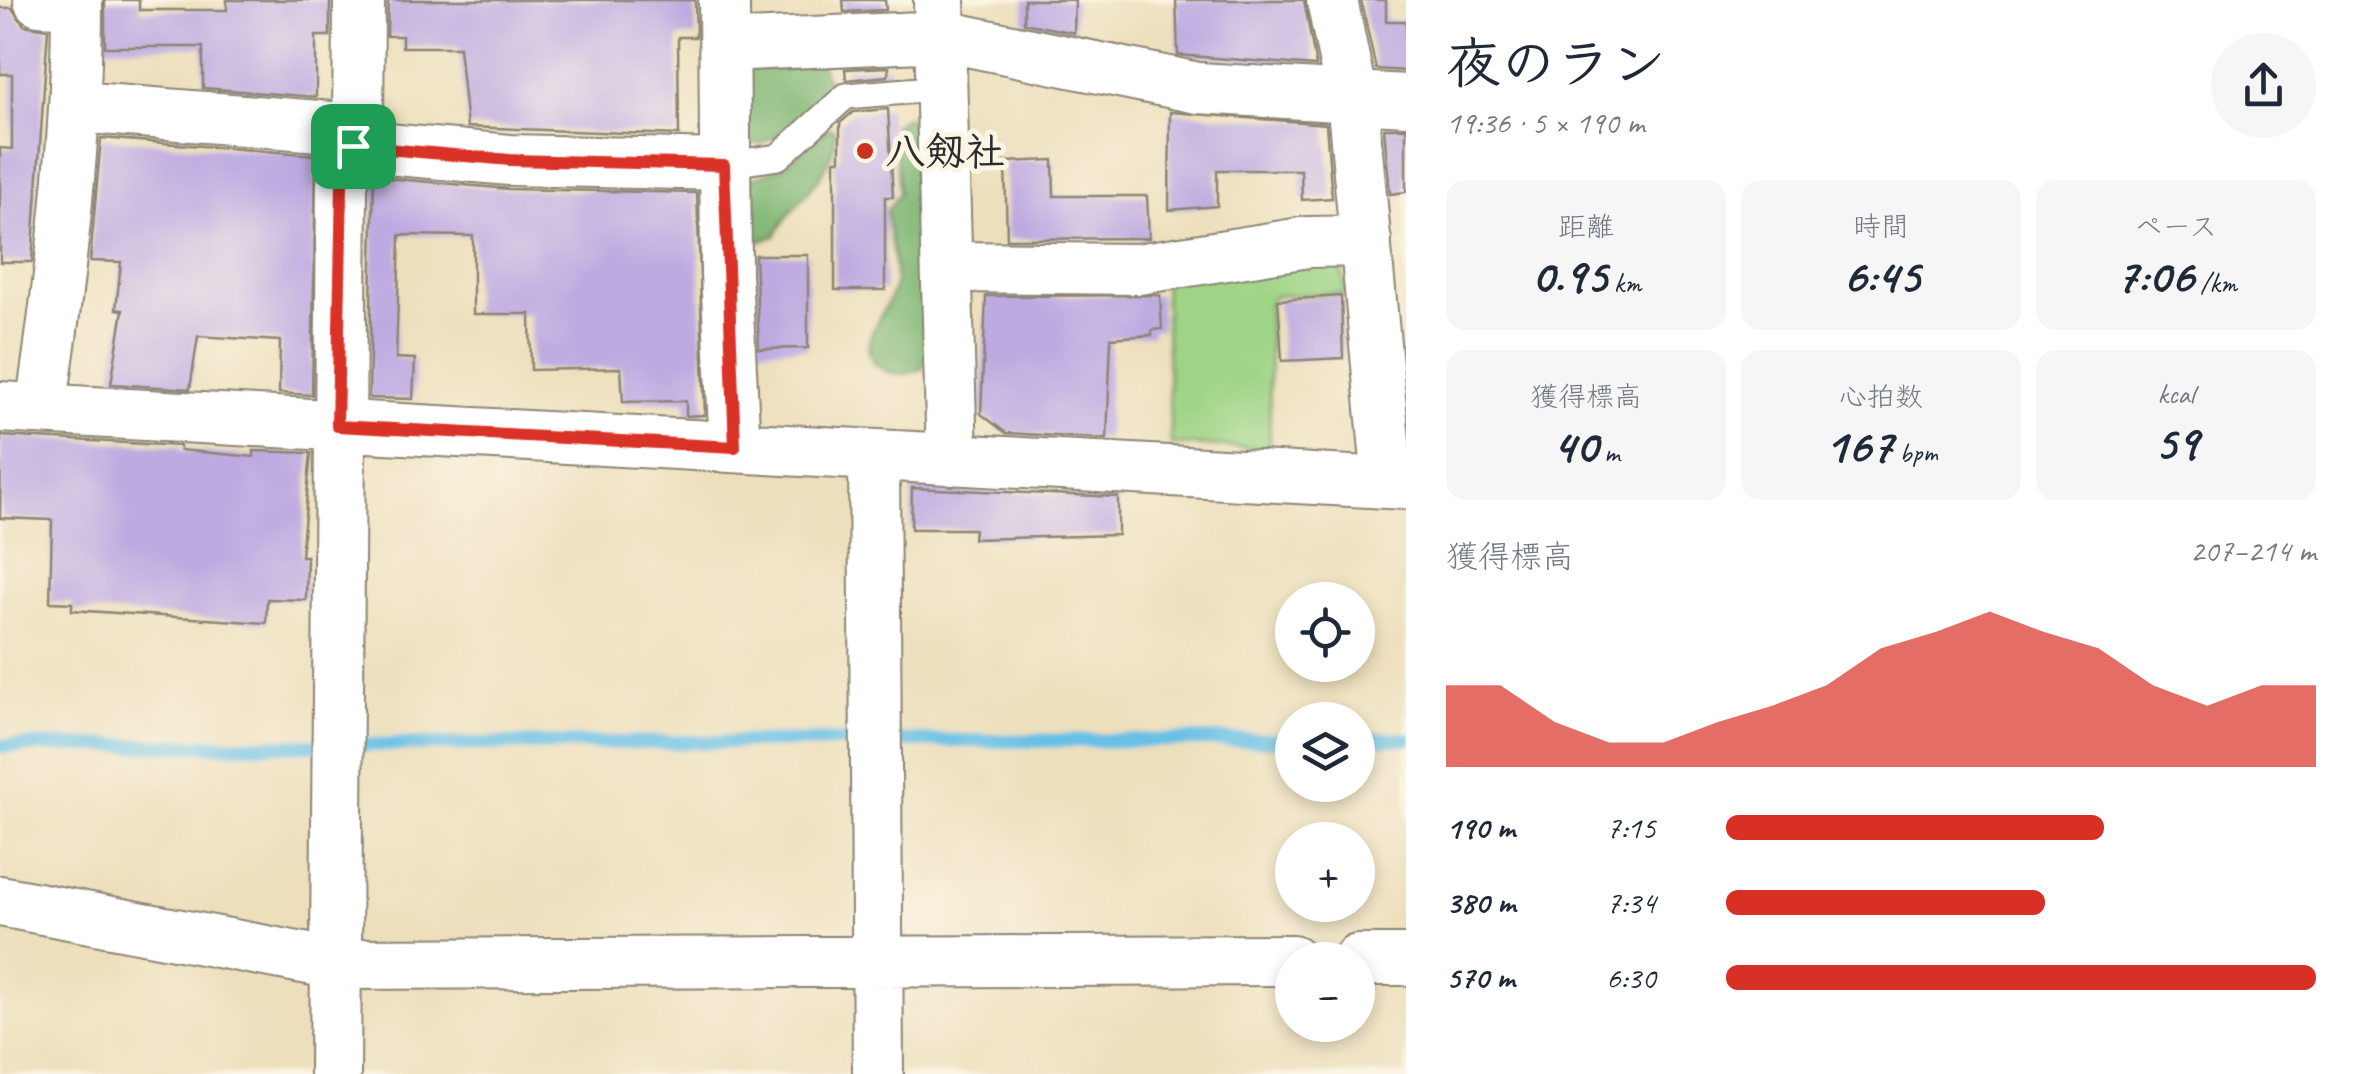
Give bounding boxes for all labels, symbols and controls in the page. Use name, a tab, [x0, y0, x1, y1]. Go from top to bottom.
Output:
text: 夜のラン	[1446, 29, 1666, 99]
button: share	[2211, 33, 2316, 138]
text: 19:36 · 5 × 190 m	[1446, 102, 1644, 143]
pin	[311, 104, 396, 189]
icon: arrive	[326, 119, 381, 174]
place label: 八剱社	[885, 127, 1005, 177]
marker: 八剱社	[854, 140, 876, 162]
text: 距離	[1558, 209, 1614, 244]
text: 時間	[1853, 209, 1909, 244]
text: ペース	[2135, 209, 2217, 244]
text: 0.95	[1531, 244, 1607, 307]
text: 6:45	[1842, 244, 1920, 307]
text: 7:06	[2115, 244, 2193, 307]
text: km	[1607, 265, 1641, 300]
text: /km	[2193, 265, 2237, 300]
text: kcal	[2157, 376, 2195, 411]
text: 獲得標高	[1530, 379, 1642, 414]
text: 心拍数	[1839, 379, 1923, 414]
text: 59	[2154, 411, 2198, 474]
text: 40	[1552, 414, 1597, 477]
text: 167	[1824, 414, 1893, 477]
text: m	[1597, 435, 1620, 470]
text: bpm	[1893, 435, 1938, 470]
text: 207–214 m	[2190, 530, 2316, 571]
text: 獲得標高	[1446, 536, 1574, 577]
map controls	[1275, 582, 1375, 1042]
button: locate	[1275, 582, 1375, 682]
button: layers	[1275, 702, 1375, 802]
text: 190 m	[1446, 807, 1515, 848]
text: 7:15	[1606, 807, 1656, 848]
button: +	[1275, 822, 1375, 922]
text: 380 m	[1446, 882, 1515, 923]
text: 7:34	[1606, 882, 1656, 923]
button: −	[1275, 942, 1375, 1042]
text: 570 m	[1446, 957, 1515, 998]
text: 6:30	[1606, 957, 1656, 998]

